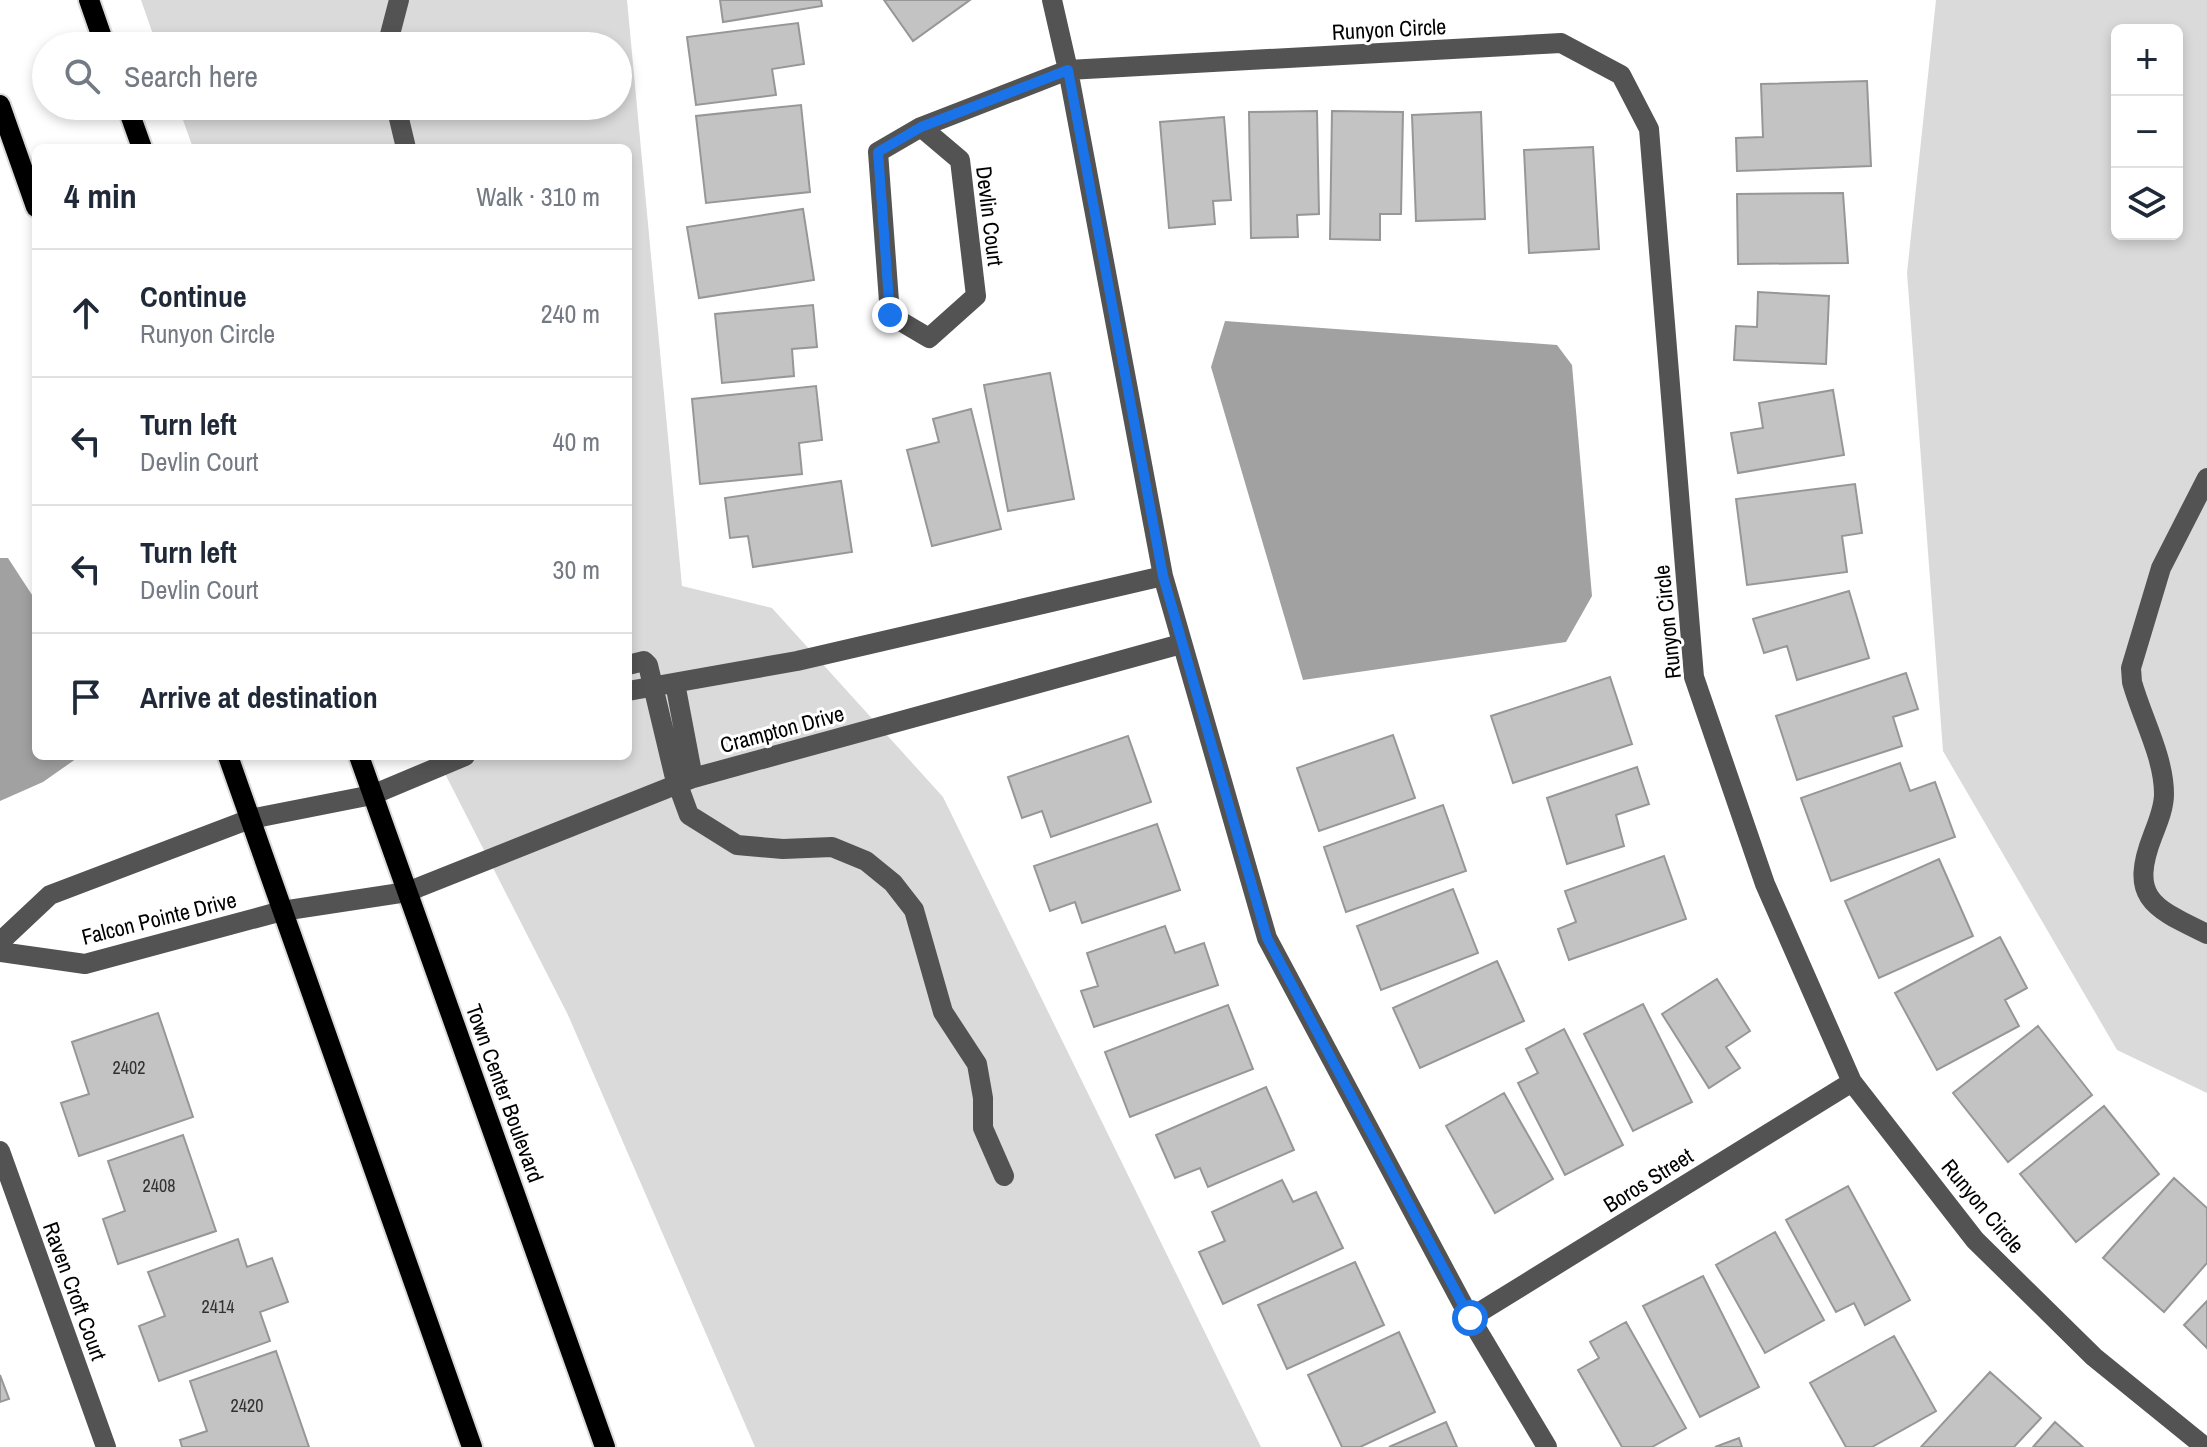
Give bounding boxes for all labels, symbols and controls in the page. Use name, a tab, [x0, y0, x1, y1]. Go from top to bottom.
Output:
street label: Runyon Circle	[1331, 11, 1447, 47]
map controls	[2111, 24, 2183, 240]
button: +	[2111, 24, 2183, 96]
search box	[32, 32, 632, 120]
icon: search	[60, 54, 104, 98]
text: Search here	[124, 56, 258, 96]
button: −	[2111, 96, 2183, 168]
street label: Devlin Court	[969, 164, 1011, 268]
button: layers	[2111, 168, 2183, 240]
text: 4 min	[64, 173, 137, 219]
text: Walk · 310 m	[476, 179, 600, 214]
text: Continue	[140, 276, 247, 316]
icon: ahead	[64, 291, 108, 335]
text: 240 m	[541, 296, 600, 331]
route end	[872, 297, 908, 333]
text: Runyon Circle	[140, 316, 275, 351]
text: Turn left	[140, 404, 237, 444]
icon: left	[64, 419, 108, 463]
text: 40 m	[553, 424, 600, 459]
text: Devlin Court	[140, 444, 258, 479]
text: Turn left	[140, 532, 237, 572]
icon: left	[64, 547, 108, 591]
text: 30 m	[553, 552, 600, 587]
street label: Runyon Circle	[1646, 564, 1688, 680]
text: Devlin Court	[140, 572, 258, 607]
icon: arrive	[64, 675, 108, 719]
text: Arrive at destination	[140, 677, 378, 717]
street label: Crampton Drive	[717, 698, 847, 760]
street label: Falcon Pointe Drive	[78, 884, 240, 952]
street label: Town Center Boulevard	[459, 1000, 551, 1186]
house number: 2402	[113, 1055, 145, 1080]
street label: Boros Street	[1598, 1141, 1698, 1219]
street label: Runyon Circle	[1935, 1153, 2031, 1259]
house number: 2408	[143, 1173, 175, 1198]
street label: Raven Croft Court	[36, 1218, 114, 1364]
house number: 2414	[202, 1294, 234, 1319]
route start	[1452, 1300, 1488, 1336]
house number: 2420	[231, 1393, 263, 1418]

